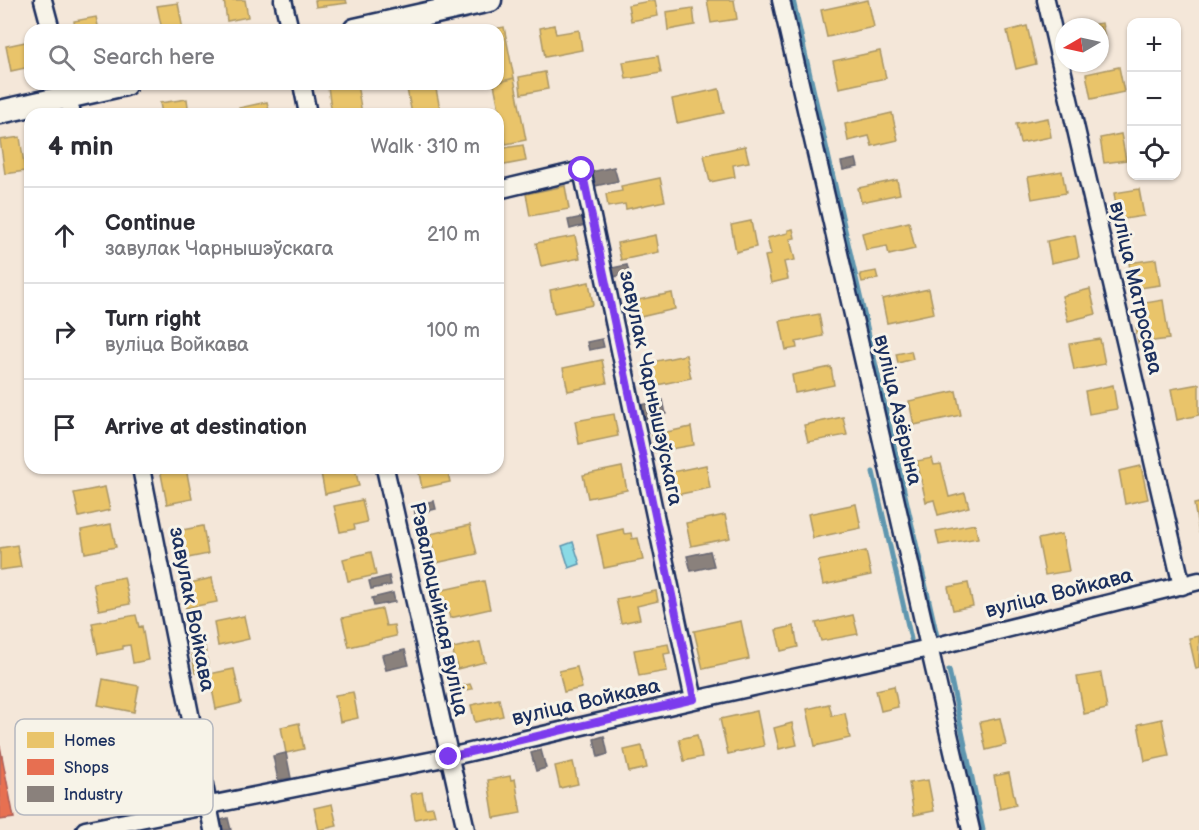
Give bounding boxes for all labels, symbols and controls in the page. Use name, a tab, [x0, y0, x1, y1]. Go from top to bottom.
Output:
north arrow	[1055, 18, 1109, 72]
map controls	[1127, 18, 1181, 180]
button: +	[1127, 18, 1181, 72]
search box	[24, 24, 504, 90]
icon: search	[45, 41, 78, 74]
text: Search here	[93, 44, 215, 71]
button: −	[1127, 72, 1181, 126]
button: locate	[1127, 126, 1181, 180]
text: 4 min	[48, 132, 113, 163]
text: Walk · 310 m	[371, 135, 480, 159]
route start	[568, 156, 594, 182]
street label: вуліца Матросава	[1104, 199, 1168, 378]
text: Continue	[105, 210, 195, 237]
icon: ahead	[48, 219, 81, 252]
text: 210 m	[427, 223, 480, 247]
text: завулак Чарнышэўскага	[105, 237, 334, 261]
street label: завулак Чарнышэўскага	[614, 268, 688, 509]
text: Turn right	[105, 306, 201, 333]
icon: right	[48, 315, 81, 348]
text: 100 m	[427, 319, 480, 343]
street label: вуліца Азёрына	[869, 332, 928, 488]
text: вуліца Войкава	[105, 333, 249, 357]
icon: arrive	[48, 411, 81, 444]
text: Arrive at destination	[105, 414, 307, 441]
street label: Рэвалюцыйная вуліца	[404, 499, 474, 719]
street label: завулак Войкава	[164, 525, 220, 694]
street label: вуліца Войкава	[983, 562, 1136, 623]
street label: вуліца Войкава	[510, 673, 663, 731]
legend	[15, 719, 213, 815]
text: Homes	[64, 732, 116, 751]
route end	[435, 743, 461, 769]
text: Shops	[64, 759, 109, 778]
text: Industry	[64, 786, 123, 805]

